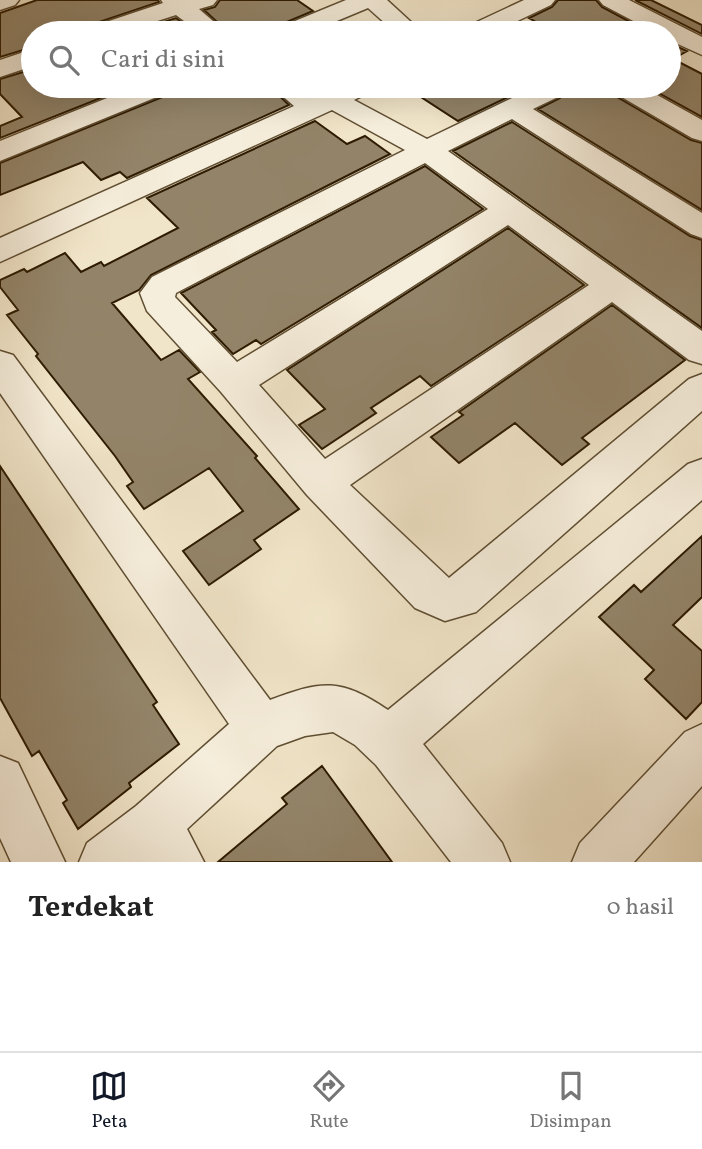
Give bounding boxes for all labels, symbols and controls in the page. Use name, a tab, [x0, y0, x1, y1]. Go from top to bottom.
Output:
search box	[21, 21, 681, 98]
icon: search	[45, 41, 83, 79]
text: Cari di sini	[101, 42, 225, 78]
text: Terdekat	[28, 887, 154, 929]
text: 0 hasil	[607, 892, 674, 924]
tab: Peta	[90, 1067, 128, 1135]
tab: Rute	[309, 1067, 349, 1135]
tab: Disimpan	[530, 1067, 612, 1135]

